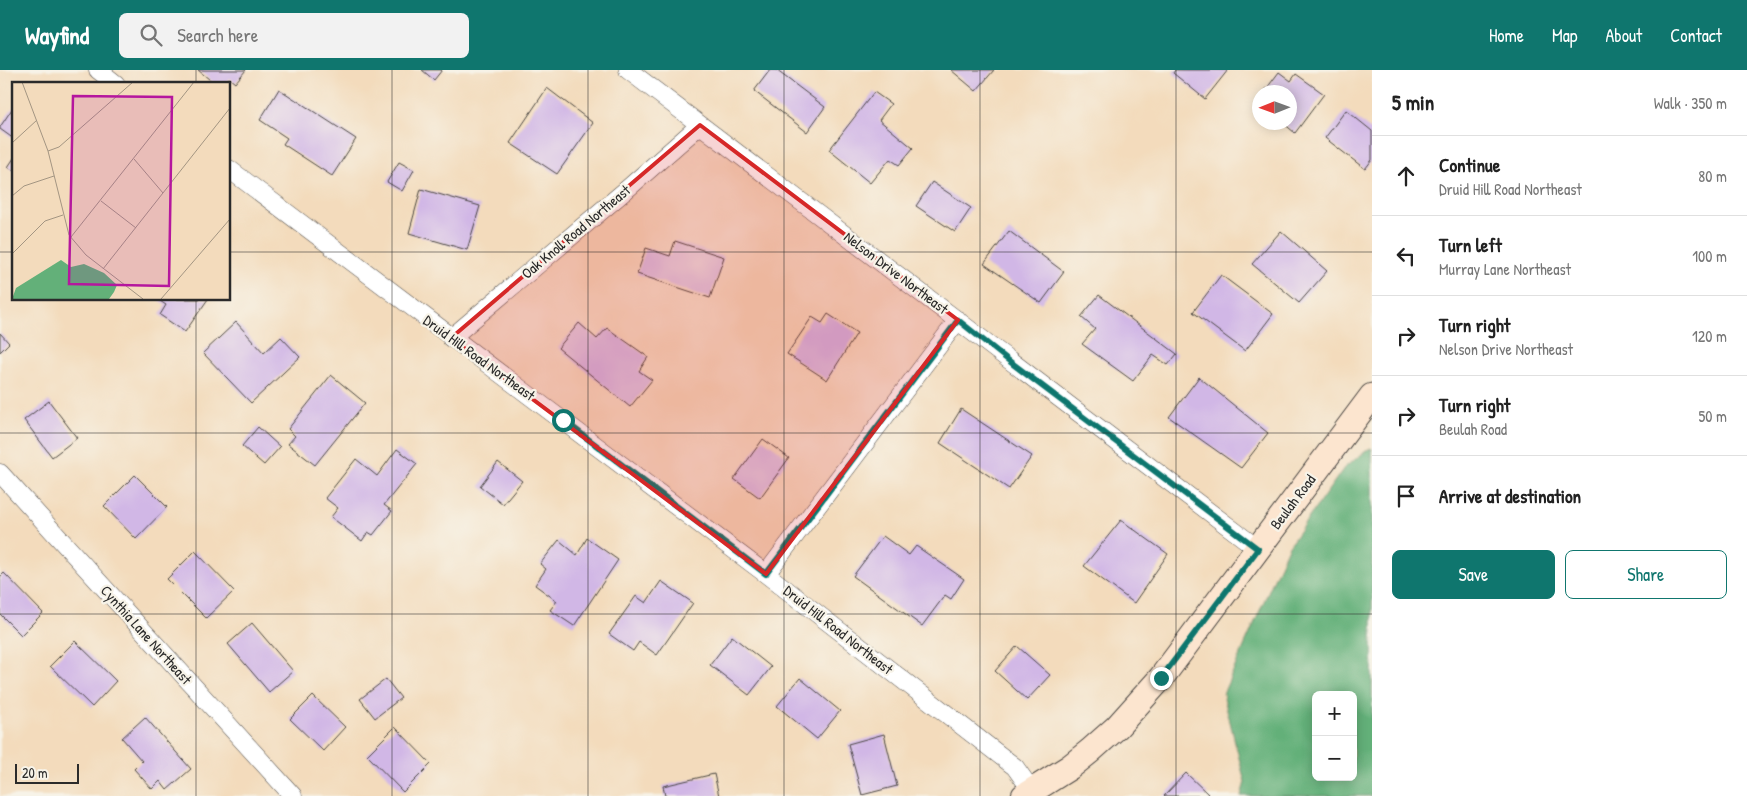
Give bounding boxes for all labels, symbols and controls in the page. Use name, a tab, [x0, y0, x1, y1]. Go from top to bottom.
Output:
search box	[119, 13, 469, 58]
text: Wayfind	[25, 19, 89, 51]
icon: search	[137, 21, 165, 49]
text: Search here	[177, 22, 258, 48]
text: Home	[1489, 23, 1524, 48]
text: Map	[1552, 23, 1577, 48]
text: About	[1605, 23, 1642, 48]
text: Contact	[1670, 23, 1722, 48]
inset map	[12, 82, 230, 300]
north arrow	[1252, 85, 1297, 130]
text: 5 min	[1392, 88, 1434, 117]
text: Walk · 350 m	[1654, 92, 1727, 114]
text: Continue	[1439, 152, 1500, 178]
icon: ahead	[1392, 162, 1420, 190]
text: 80 m	[1698, 165, 1727, 187]
text: Druid Hill Road Northeast	[1439, 178, 1582, 200]
street label: Oak Knoll Road Northeast	[517, 179, 635, 284]
street label: Nelson Drive Northeast	[840, 226, 953, 319]
text: Turn left	[1439, 232, 1502, 258]
icon: left	[1392, 242, 1420, 270]
text: 100 m	[1692, 245, 1727, 267]
text: Murray Lane Northeast	[1439, 258, 1571, 280]
street label: Druid Hill Road Northeast	[419, 310, 540, 406]
text: Turn right	[1439, 312, 1510, 338]
icon: right	[1392, 322, 1420, 350]
text: 120 m	[1692, 325, 1727, 347]
text: Nelson Drive Northeast	[1439, 338, 1573, 360]
text: Turn right	[1439, 392, 1510, 418]
icon: right	[1392, 402, 1420, 430]
text: 50 m	[1699, 405, 1727, 427]
route start	[552, 409, 575, 432]
text: Beulah Road	[1439, 418, 1507, 440]
street label: Beulah Road	[1265, 470, 1320, 533]
icon: arrive	[1392, 482, 1420, 510]
text: Arrive at destination	[1439, 483, 1581, 509]
button: Save	[1392, 550, 1555, 599]
button: Share	[1565, 550, 1727, 599]
street label: Cynthia Lane Northeast	[96, 580, 197, 690]
street label: Druid Hill Road Northeast	[779, 580, 898, 680]
route end	[1150, 667, 1173, 690]
map controls	[1312, 691, 1357, 781]
button: +	[1312, 691, 1357, 736]
button: −	[1312, 736, 1357, 781]
scale bar	[15, 761, 79, 784]
text: 20 m	[22, 763, 48, 782]

